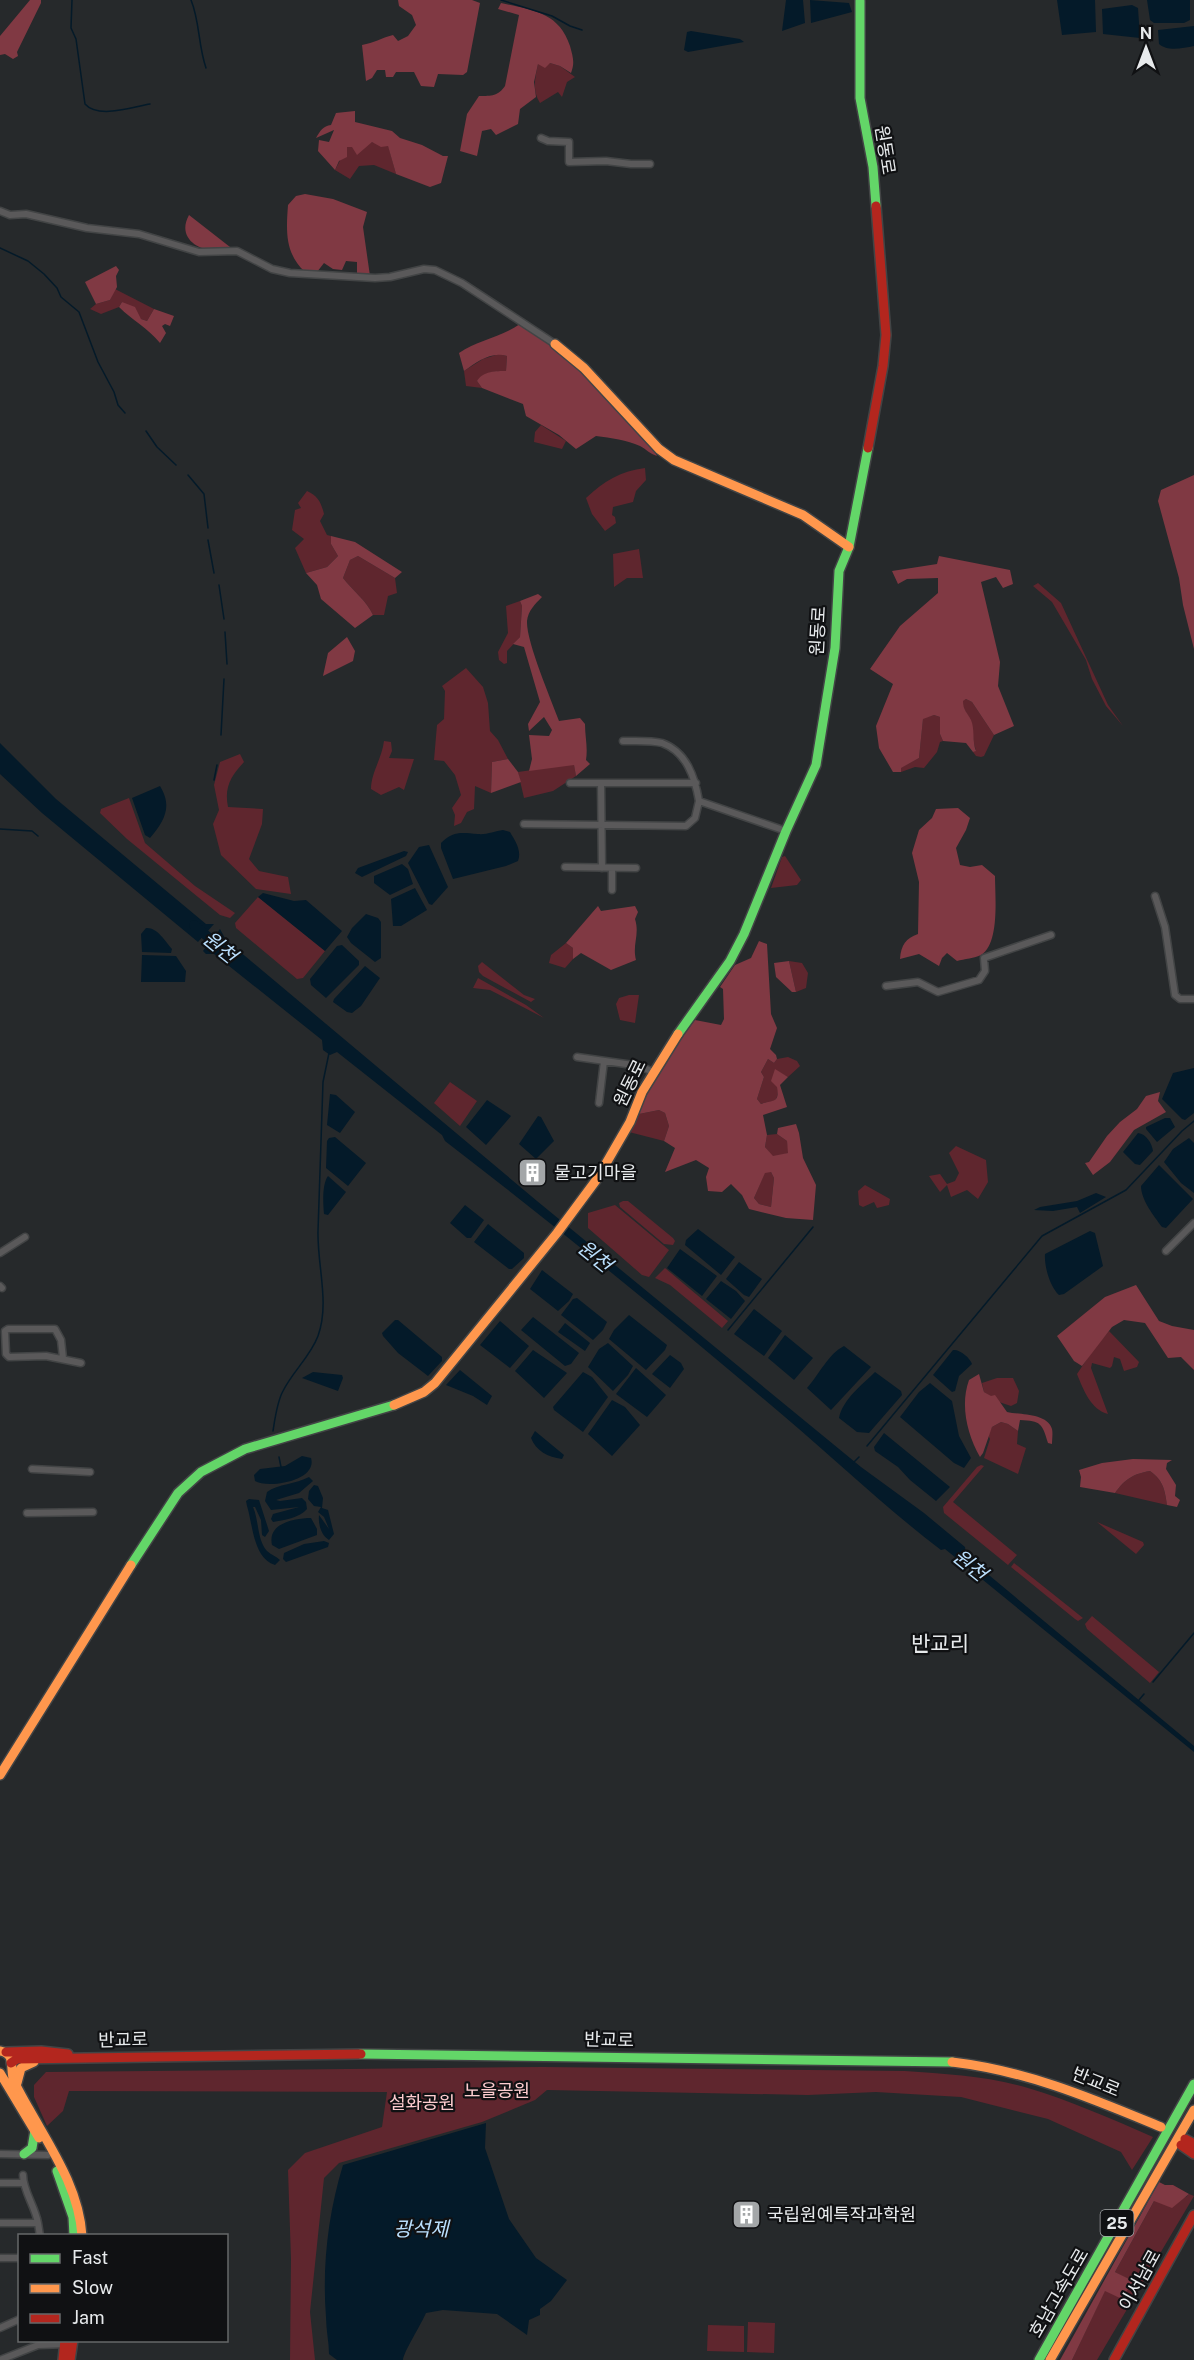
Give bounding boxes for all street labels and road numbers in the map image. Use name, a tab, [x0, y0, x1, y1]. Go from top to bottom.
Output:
street label: 원동로	[871, 124, 900, 176]
street label: 원동로	[806, 606, 829, 656]
street label: 원동로	[609, 1056, 650, 1110]
street label: 반교로	[98, 2029, 148, 2050]
street label: 반교로	[584, 2029, 634, 2050]
street label: 반교로	[1069, 2062, 1123, 2101]
road number: 25	[1100, 2210, 1134, 2236]
street label: 호남고속도로	[1025, 2244, 1093, 2341]
street label: 이서남로	[1114, 2246, 1165, 2314]

